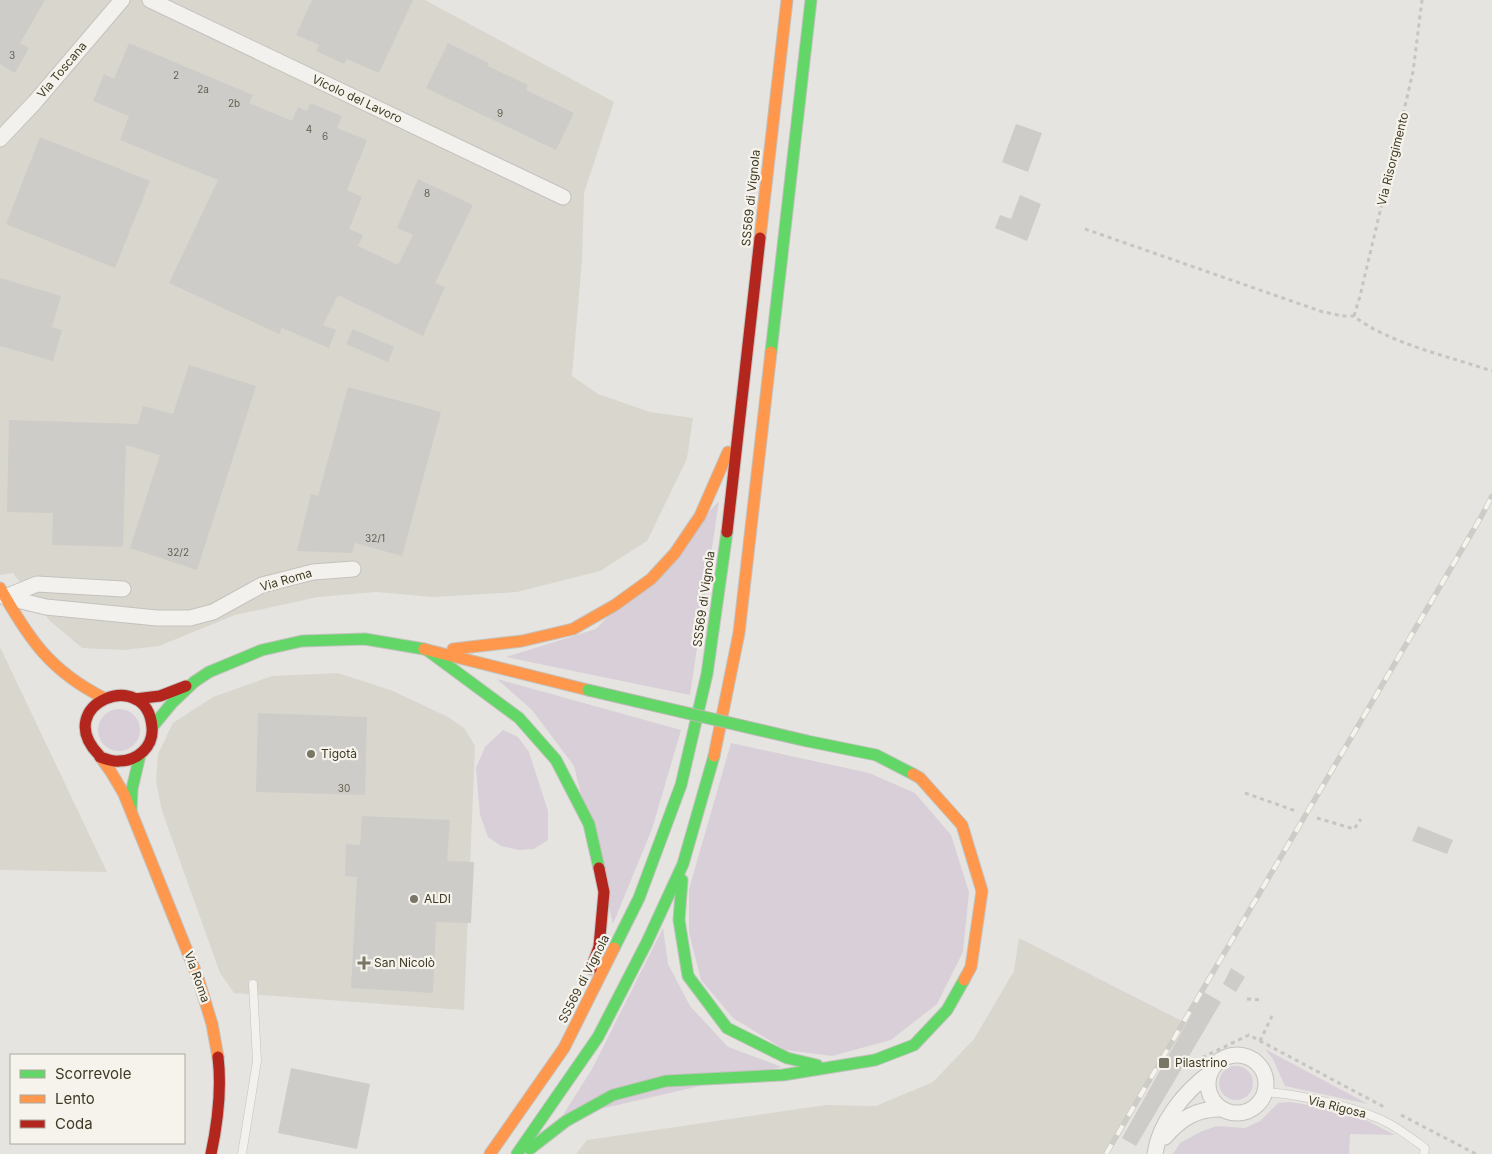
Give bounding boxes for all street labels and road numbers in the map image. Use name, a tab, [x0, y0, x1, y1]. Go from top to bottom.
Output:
street label: Via Toscana	[34, 38, 90, 101]
street label: Vicolo del Lavoro	[310, 71, 405, 126]
street label: Via Risorgimento	[1374, 111, 1411, 207]
street label: SS569 di Vignola	[738, 149, 763, 247]
street label: SS569 di Vignola	[689, 550, 718, 648]
street label: Via Roma	[258, 565, 314, 594]
street label: SS569 di Vignola	[555, 932, 612, 1025]
street label: Via Roma	[181, 949, 214, 1004]
street label: Via Rigosa	[1306, 1092, 1368, 1121]

